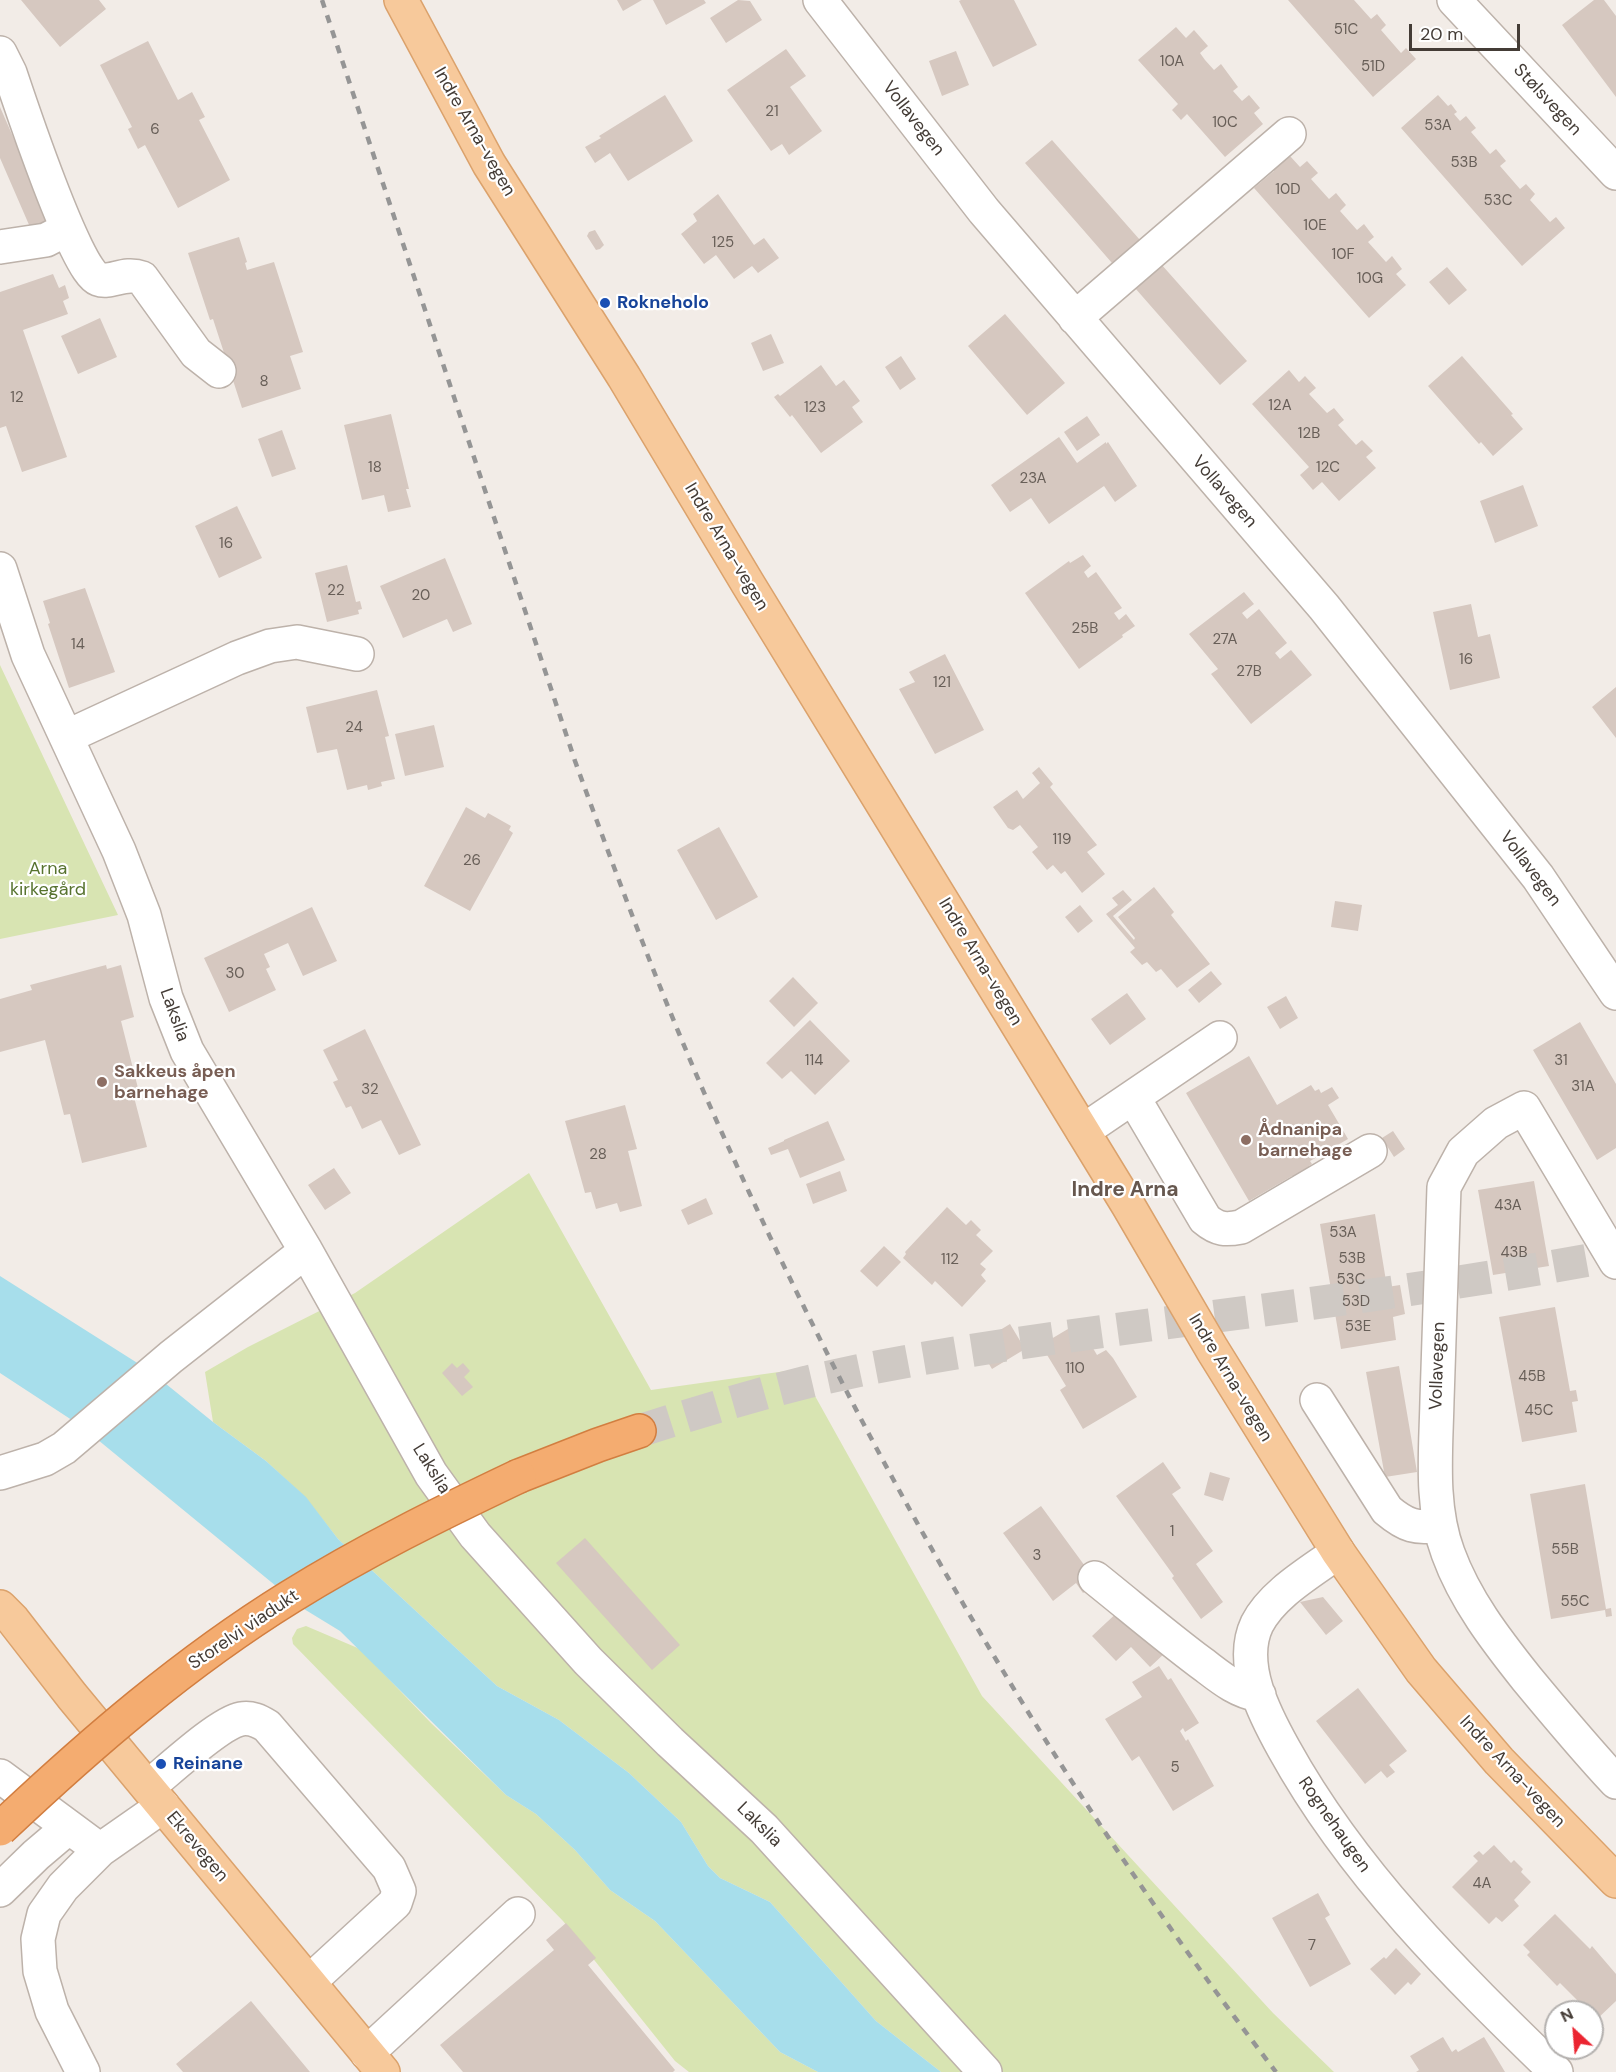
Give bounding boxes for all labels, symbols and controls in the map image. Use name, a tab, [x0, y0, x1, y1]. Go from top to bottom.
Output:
scale bar	[1412, 12, 1523, 50]
house number: 51C	[1334, 21, 1358, 39]
text: 20 m	[1420, 22, 1463, 46]
house number: 10A	[1160, 53, 1184, 71]
house number: 51D	[1361, 58, 1385, 76]
street label: Stølsvegen	[1508, 60, 1586, 140]
street label: Indre Arna-vegen	[428, 64, 520, 200]
street label: Vollavegen	[877, 77, 949, 161]
house number: 21	[765, 103, 779, 121]
house number: 10C	[1212, 114, 1238, 132]
house number: 53A	[1424, 117, 1452, 135]
house number: 6	[150, 121, 160, 139]
house number: 53B	[1450, 154, 1478, 172]
house number: 10D	[1275, 181, 1301, 199]
house number: 53C	[1484, 192, 1512, 210]
house number: 10E	[1303, 217, 1327, 235]
house number: 125	[712, 234, 734, 252]
house number: 10F	[1332, 246, 1354, 264]
house number: 10G	[1357, 270, 1383, 288]
place label: Rokneholo	[617, 292, 709, 314]
marker: Rokneholo	[598, 296, 612, 310]
house number: 8	[259, 373, 269, 391]
house number: 12	[10, 389, 24, 407]
house number: 12A	[1268, 397, 1292, 415]
house number: 123	[804, 399, 826, 417]
house number: 12B	[1298, 425, 1320, 443]
street label: Vollavegen	[1187, 452, 1261, 532]
house number: 18	[368, 459, 382, 477]
house number: 12C	[1316, 459, 1340, 477]
house number: 23A	[1020, 470, 1046, 488]
street label: Indre Arna-vegen	[679, 479, 773, 615]
house number: 16	[219, 535, 233, 553]
house number: 22	[327, 582, 345, 600]
house number: 20	[412, 587, 430, 605]
house number: 25B	[1072, 620, 1098, 638]
house number: 27A	[1212, 631, 1238, 649]
house number: 14	[71, 636, 85, 654]
house number: 16	[1459, 651, 1473, 669]
house number: 27B	[1236, 663, 1262, 681]
house number: 121	[933, 674, 951, 692]
house number: 24	[345, 719, 363, 737]
street label: Vollavegen	[1495, 827, 1565, 911]
house number: 119	[1053, 831, 1071, 849]
house number: 26	[463, 852, 481, 870]
park label: Arna kirkegård	[10, 858, 86, 900]
street label: Indre Arna-vegen	[933, 894, 1027, 1030]
house number: 30	[225, 965, 245, 983]
street label: Lakslia	[154, 985, 194, 1045]
house number: 114	[805, 1052, 823, 1070]
house number: 31	[1554, 1052, 1568, 1070]
place label: Sakkeus åpen barnehage	[114, 1061, 235, 1104]
marker: Sakkeus åpen barnehage	[95, 1075, 109, 1089]
house number: 31A	[1571, 1078, 1595, 1096]
house number: 32	[361, 1081, 379, 1099]
place label: Ådnanipa barnehage	[1258, 1119, 1353, 1162]
marker: Ådnanipa barnehage	[1239, 1133, 1253, 1147]
house number: 28	[589, 1146, 607, 1164]
district label: Indre Arna	[1071, 1177, 1179, 1203]
house number: 43A	[1494, 1197, 1522, 1215]
house number: 53A	[1329, 1224, 1357, 1242]
house number: 43B	[1500, 1244, 1528, 1262]
house number: 53B	[1338, 1250, 1366, 1268]
house number: 112	[941, 1251, 959, 1269]
house number: 53C	[1337, 1271, 1365, 1289]
house number: 53D	[1342, 1293, 1370, 1311]
street label: Indre Arna-vegen	[1183, 1310, 1277, 1446]
house number: 53E	[1345, 1318, 1371, 1336]
street label: Vollavegen	[1426, 1321, 1450, 1411]
house number: 110	[1065, 1360, 1085, 1378]
house number: 45B	[1518, 1368, 1546, 1386]
house number: 45C	[1524, 1402, 1554, 1420]
street label: Lakslia	[407, 1440, 455, 1498]
house number: 1	[1170, 1523, 1174, 1541]
house number: 55B	[1551, 1541, 1579, 1559]
house number: 3	[1033, 1547, 1041, 1565]
street label: Storelvi viadukt	[185, 1585, 303, 1675]
house number: 55C	[1560, 1593, 1590, 1611]
street label: Indre Arna-vegen	[1455, 1712, 1569, 1832]
place label: Reinane	[173, 1753, 243, 1775]
marker: Reinane	[154, 1757, 168, 1771]
house number: 5	[1170, 1759, 1180, 1777]
street label: Rognehaugen	[1293, 1773, 1375, 1877]
street label: Lakslia	[732, 1798, 786, 1852]
street label: Ekrevegen	[161, 1808, 233, 1886]
house number: 4A	[1472, 1875, 1492, 1893]
house number: 7	[1308, 1937, 1316, 1955]
north arrow	[1544, 2000, 1604, 2060]
text: N	[1557, 2003, 1577, 2027]

